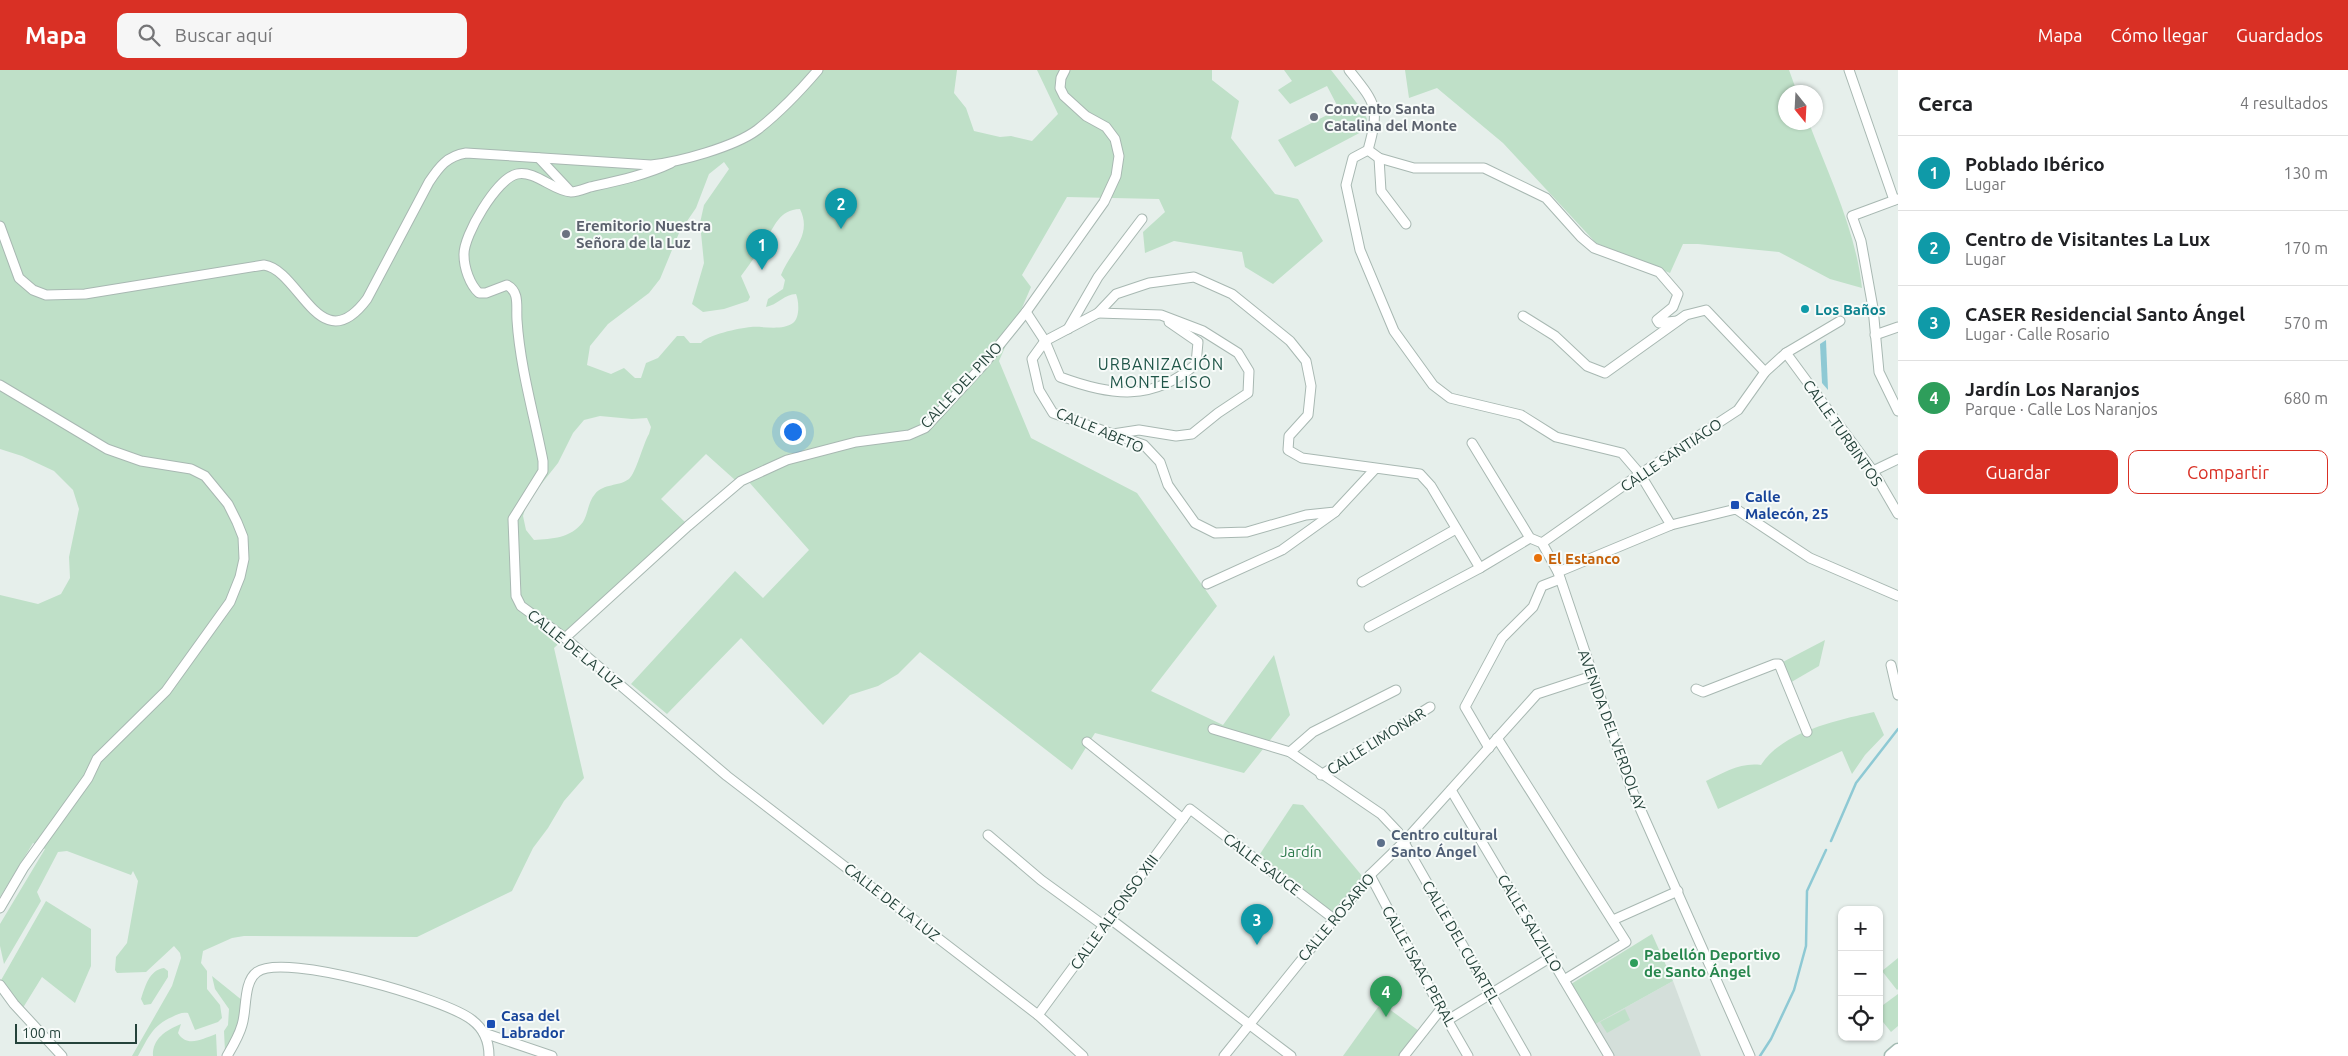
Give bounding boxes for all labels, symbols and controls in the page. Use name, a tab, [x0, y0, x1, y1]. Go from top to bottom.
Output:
search box	[117, 13, 467, 58]
icon: search	[135, 21, 163, 49]
text: Mapa	[25, 22, 87, 49]
text: Buscar aquí	[175, 24, 272, 46]
text: Mapa	[2038, 25, 2083, 45]
text: Cómo llegar	[2111, 25, 2208, 45]
text: Guardados	[2236, 25, 2323, 45]
north arrow	[1778, 85, 1823, 130]
text: Cerca	[1918, 91, 1973, 115]
text: 4 resultados	[2240, 94, 2328, 112]
place label: Convento Santa Catalina del Monte	[1324, 100, 1457, 134]
marker: Convento Santa Catalina del Monte	[1308, 111, 1320, 123]
text: Poblado Ibérico	[1965, 153, 2105, 175]
text: 1	[1929, 164, 1939, 182]
text: 130 m	[2283, 164, 2328, 182]
text: Lugar	[1965, 175, 2006, 193]
pin: 2	[825, 188, 857, 229]
place label: Eremitorio Nuestra Señora de la Luz	[576, 217, 711, 251]
marker: Eremitorio Nuestra Señora de la Luz	[560, 228, 572, 240]
text: Centro de Visitantes La Lux	[1965, 228, 2210, 250]
pin: 1	[746, 229, 778, 270]
text: 2	[1929, 239, 1939, 257]
text: 170 m	[2283, 239, 2328, 257]
text: Lugar	[1965, 250, 2006, 268]
place label: Los Baños	[1815, 301, 1886, 318]
marker: Los Baños	[1799, 303, 1811, 315]
text: CASER Residencial Santo Ángel	[1965, 303, 2245, 325]
text: 3	[1929, 314, 1939, 332]
text: 570 m	[2283, 314, 2328, 332]
text: Lugar · Calle Rosario	[1965, 325, 2110, 343]
street label: CALLE DEL PINO	[917, 338, 1005, 432]
district label: URBANIZACIÓN MONTE LISO	[1098, 354, 1224, 391]
street label: CALLE TURBINTOS	[1800, 377, 1886, 490]
text: Jardín Los Naranjos	[1965, 378, 2140, 400]
text: 4	[1929, 389, 1939, 407]
text: 680 m	[2283, 389, 2328, 407]
text: Parque · Calle Los Naranjos	[1965, 400, 2158, 418]
street label: CALLE ABETO	[1053, 404, 1147, 456]
street label: CALLE SANTIAGO	[1617, 415, 1725, 495]
your location	[780, 419, 806, 445]
button: Guardar	[1918, 450, 2118, 494]
button: Compartir	[2128, 450, 2328, 494]
place label: Calle Malecón, 25	[1745, 488, 1829, 522]
marker: Calle Malecón, 25	[1729, 499, 1741, 511]
place label: El Estanco	[1548, 550, 1620, 567]
marker: El Estanco	[1532, 552, 1544, 564]
street label: CALLE DE LA LUZ	[524, 606, 626, 692]
street label: AVENIDA DEL VERDOLAY	[1575, 647, 1649, 813]
street label: CALLE LIMONAR	[1324, 704, 1428, 778]
place label: Centro cultural Santo Ángel	[1391, 826, 1498, 860]
street label: CALLE SAUCE	[1220, 830, 1304, 898]
marker: Centro cultural Santo Ángel	[1375, 837, 1387, 849]
park label: Jardín	[1280, 843, 1322, 860]
street label: CALLE ALFONSO XIII	[1067, 851, 1161, 973]
street label: CALLE DE LA LUZ	[841, 859, 943, 945]
street label: CALLE ROSARIO	[1294, 869, 1378, 965]
street label: CALLE SALZILLO	[1494, 871, 1566, 975]
street label: CALLE DEL CUARTEL	[1419, 877, 1503, 1007]
street label: CALLE ISAAC PERAL	[1379, 903, 1459, 1030]
pin: 3	[1241, 904, 1273, 945]
map controls	[1838, 906, 1883, 1041]
button: +	[1838, 906, 1883, 951]
place label: Pabellón Deportivo de Santo Ángel	[1644, 946, 1781, 980]
button: −	[1838, 951, 1883, 996]
marker: Pabellón Deportivo de Santo Ángel	[1628, 957, 1640, 969]
pin: 4	[1370, 976, 1402, 1017]
button: locate	[1838, 996, 1883, 1041]
place label: Casa del Labrador	[501, 1007, 566, 1041]
marker: Casa del Labrador	[485, 1018, 497, 1030]
scale bar	[15, 1021, 138, 1044]
text: 100 m	[22, 1025, 61, 1041]

